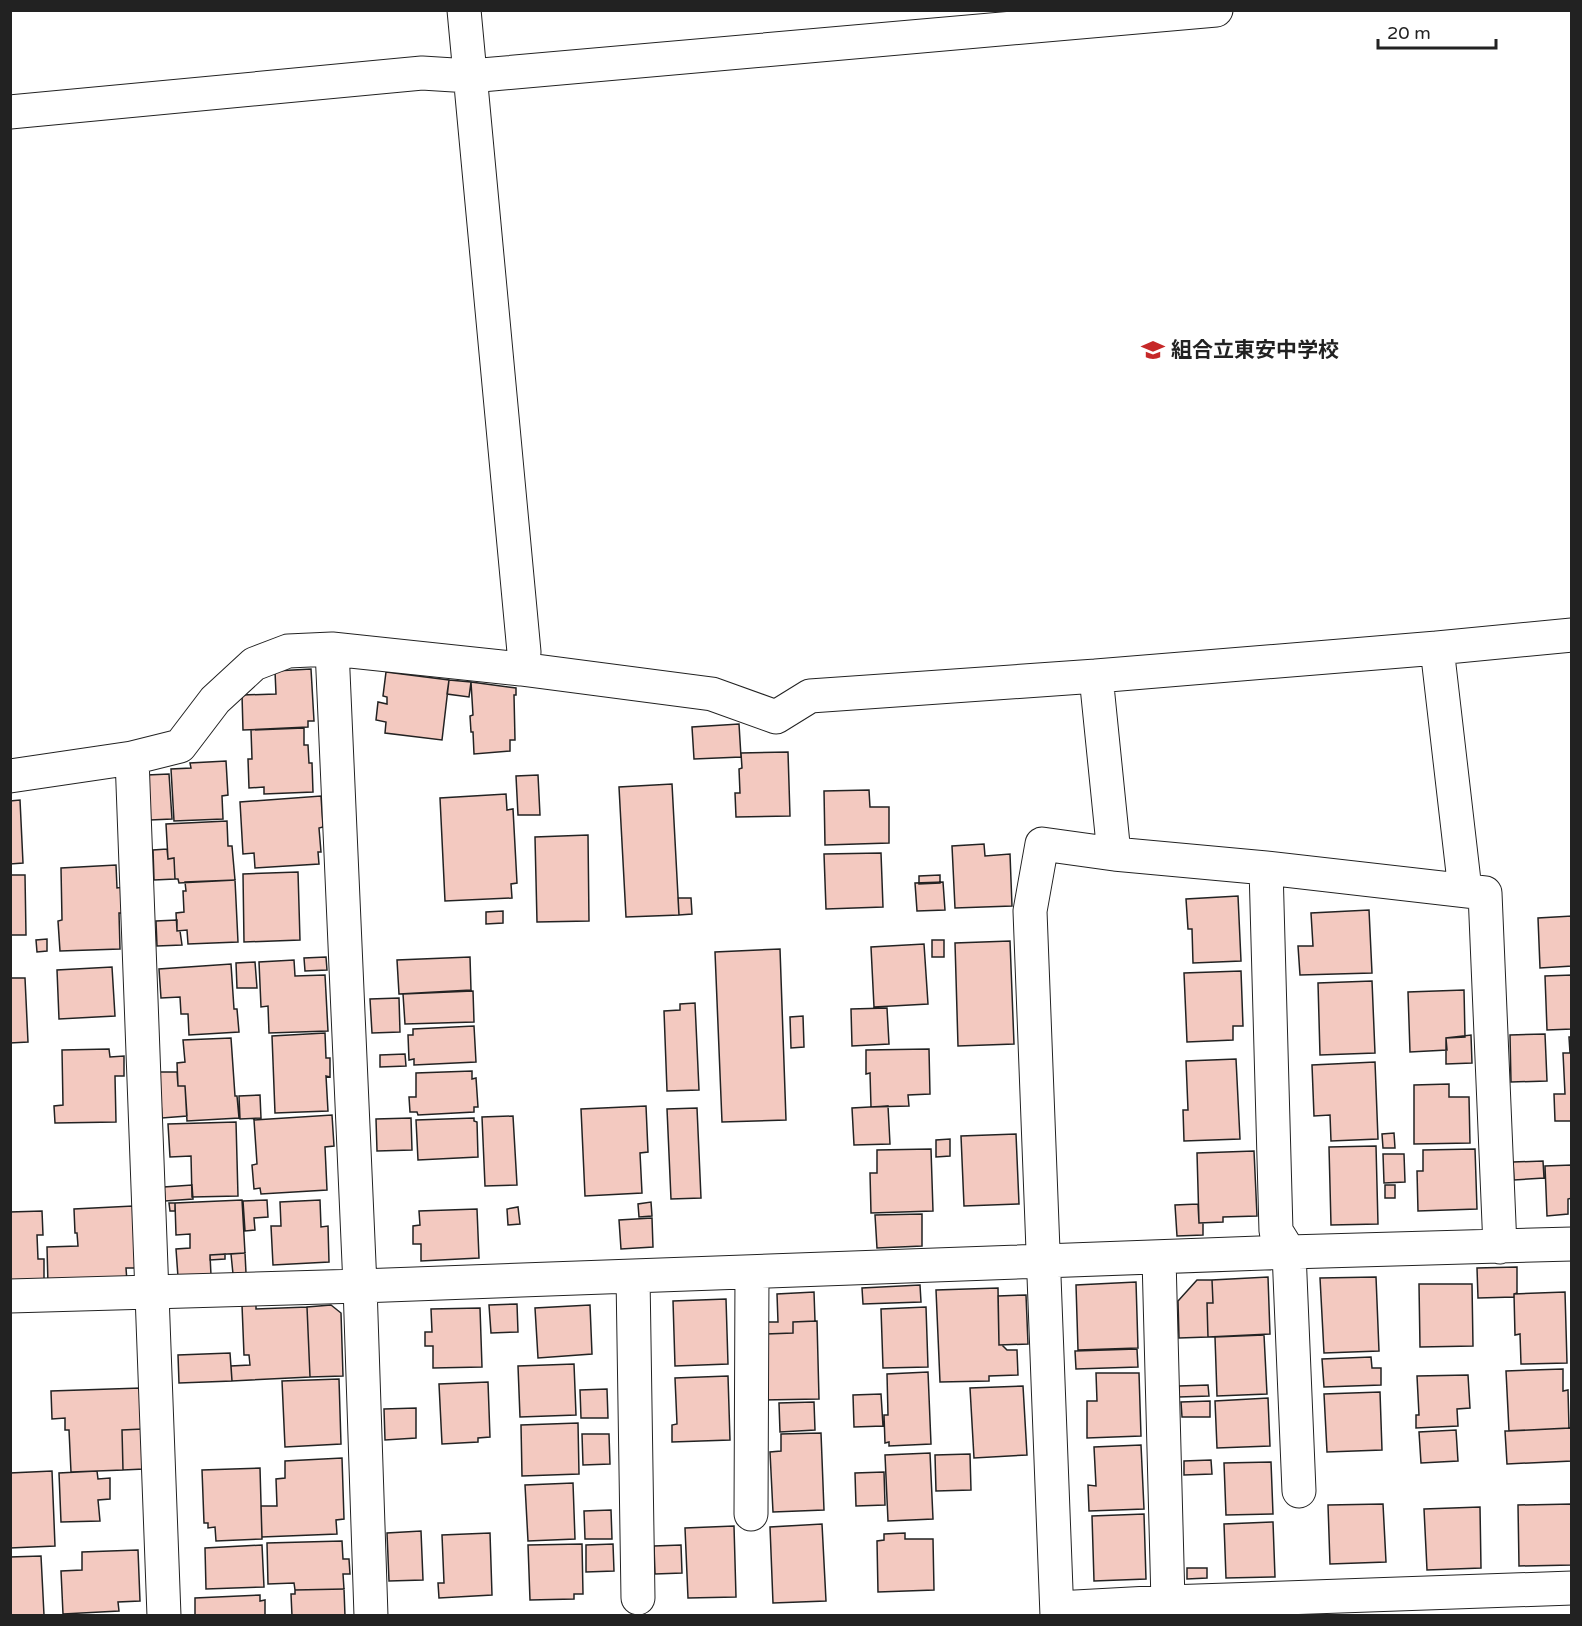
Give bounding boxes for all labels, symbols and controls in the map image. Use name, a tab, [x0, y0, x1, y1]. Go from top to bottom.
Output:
scale bar	[1378, 12, 1496, 50]
text: 20 m	[1387, 22, 1431, 44]
school or university icon: 組合立東安中学校	[1140, 337, 1166, 363]
place label: 組合立東安中学校	[1171, 338, 1339, 363]

